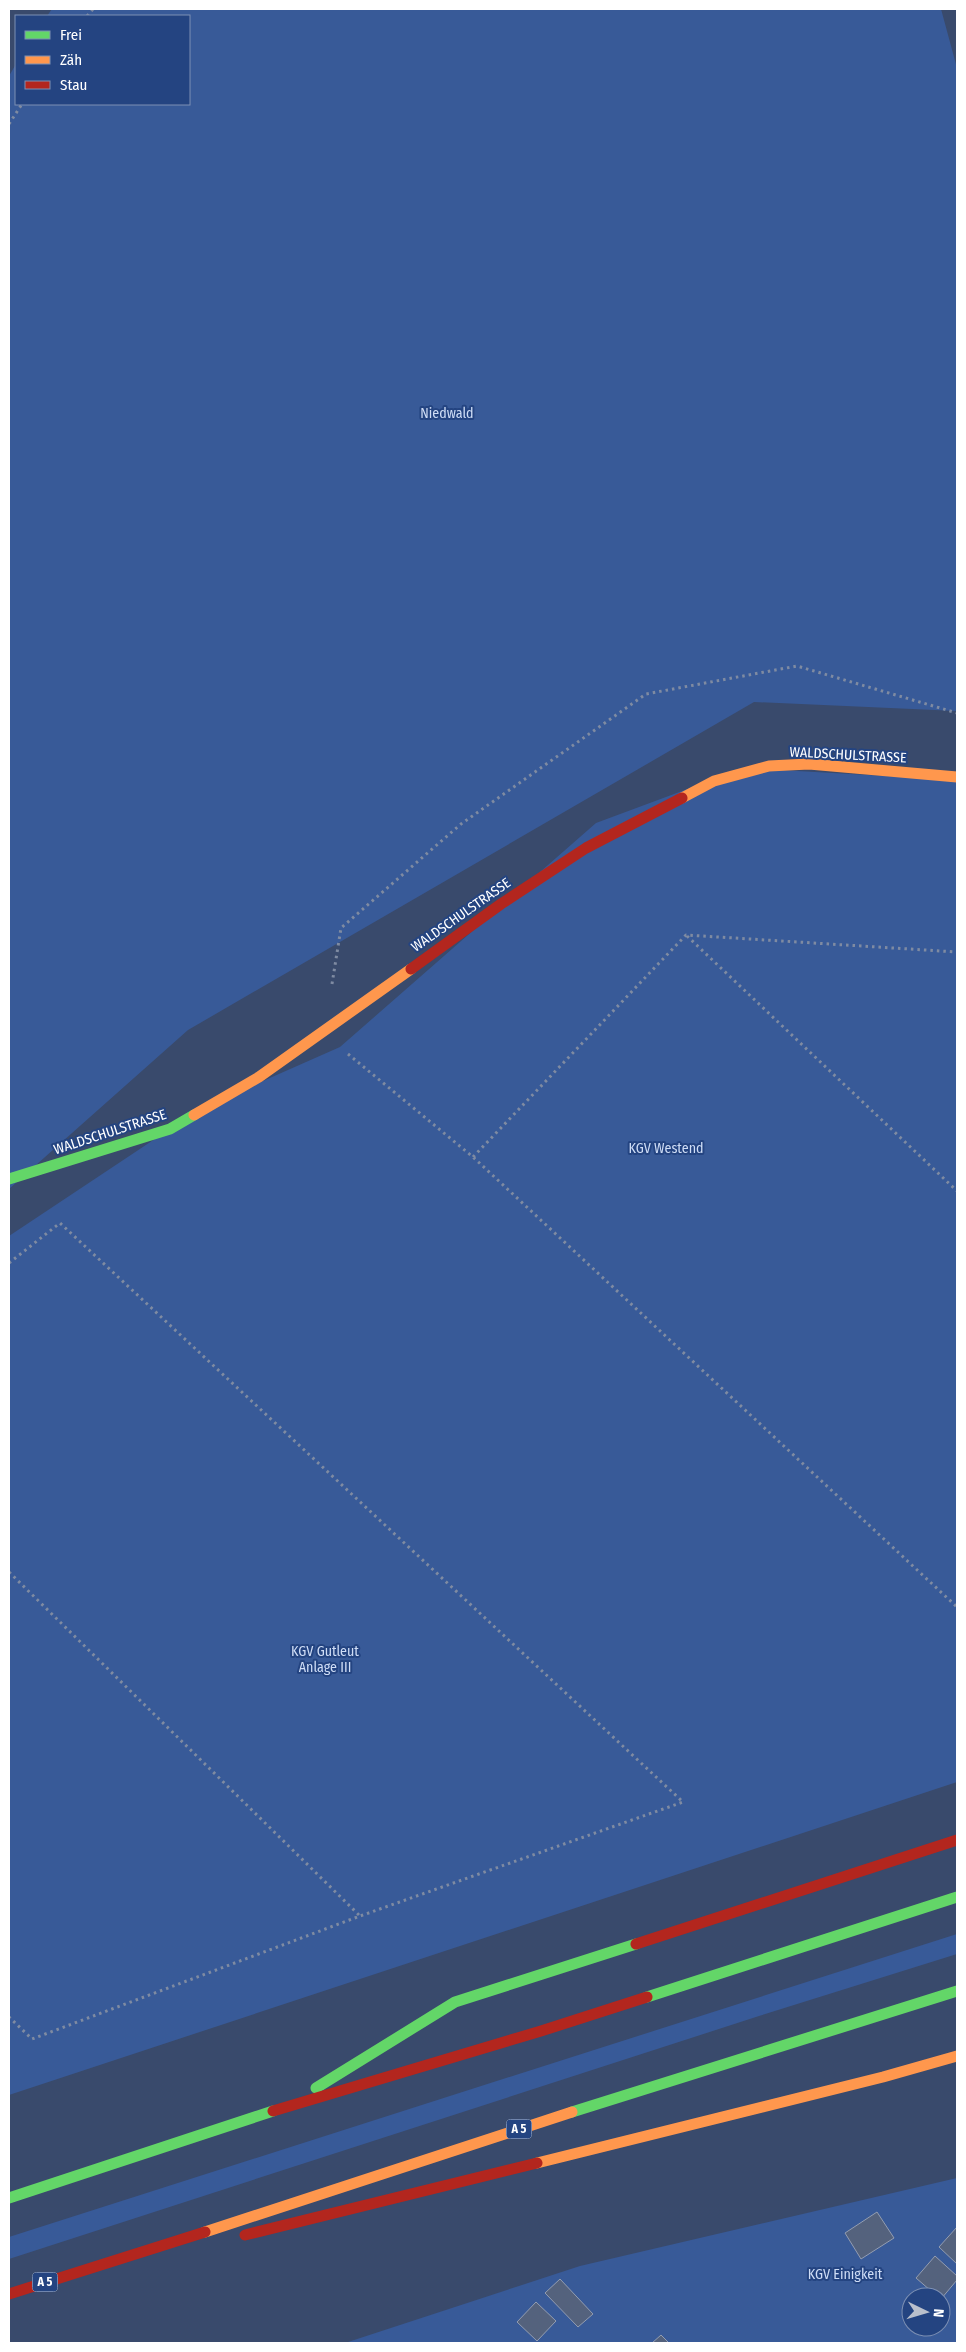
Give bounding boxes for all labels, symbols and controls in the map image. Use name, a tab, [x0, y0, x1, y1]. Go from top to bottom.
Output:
legend	[15, 15, 190, 105]
text: Frei	[60, 26, 82, 44]
text: Zäh	[60, 51, 82, 69]
text: Stau	[60, 76, 87, 94]
park label: Niedwald	[420, 405, 474, 422]
street label: WALDSCHULSTRASSE	[789, 743, 907, 767]
street label: WALDSCHULSTRASSE	[408, 874, 514, 956]
street label: WALDSCHULSTRASSE	[52, 1106, 169, 1158]
park label: KGV Westend	[628, 1140, 704, 1157]
park label: KGV Gutleut Anlage III	[291, 1643, 359, 1676]
road number: A 5	[506, 2120, 532, 2138]
park label: KGV Einigkeit	[808, 2266, 883, 2283]
road number: A 5	[32, 2272, 58, 2292]
north arrow	[901, 2287, 951, 2337]
text: N	[930, 2308, 947, 2318]

